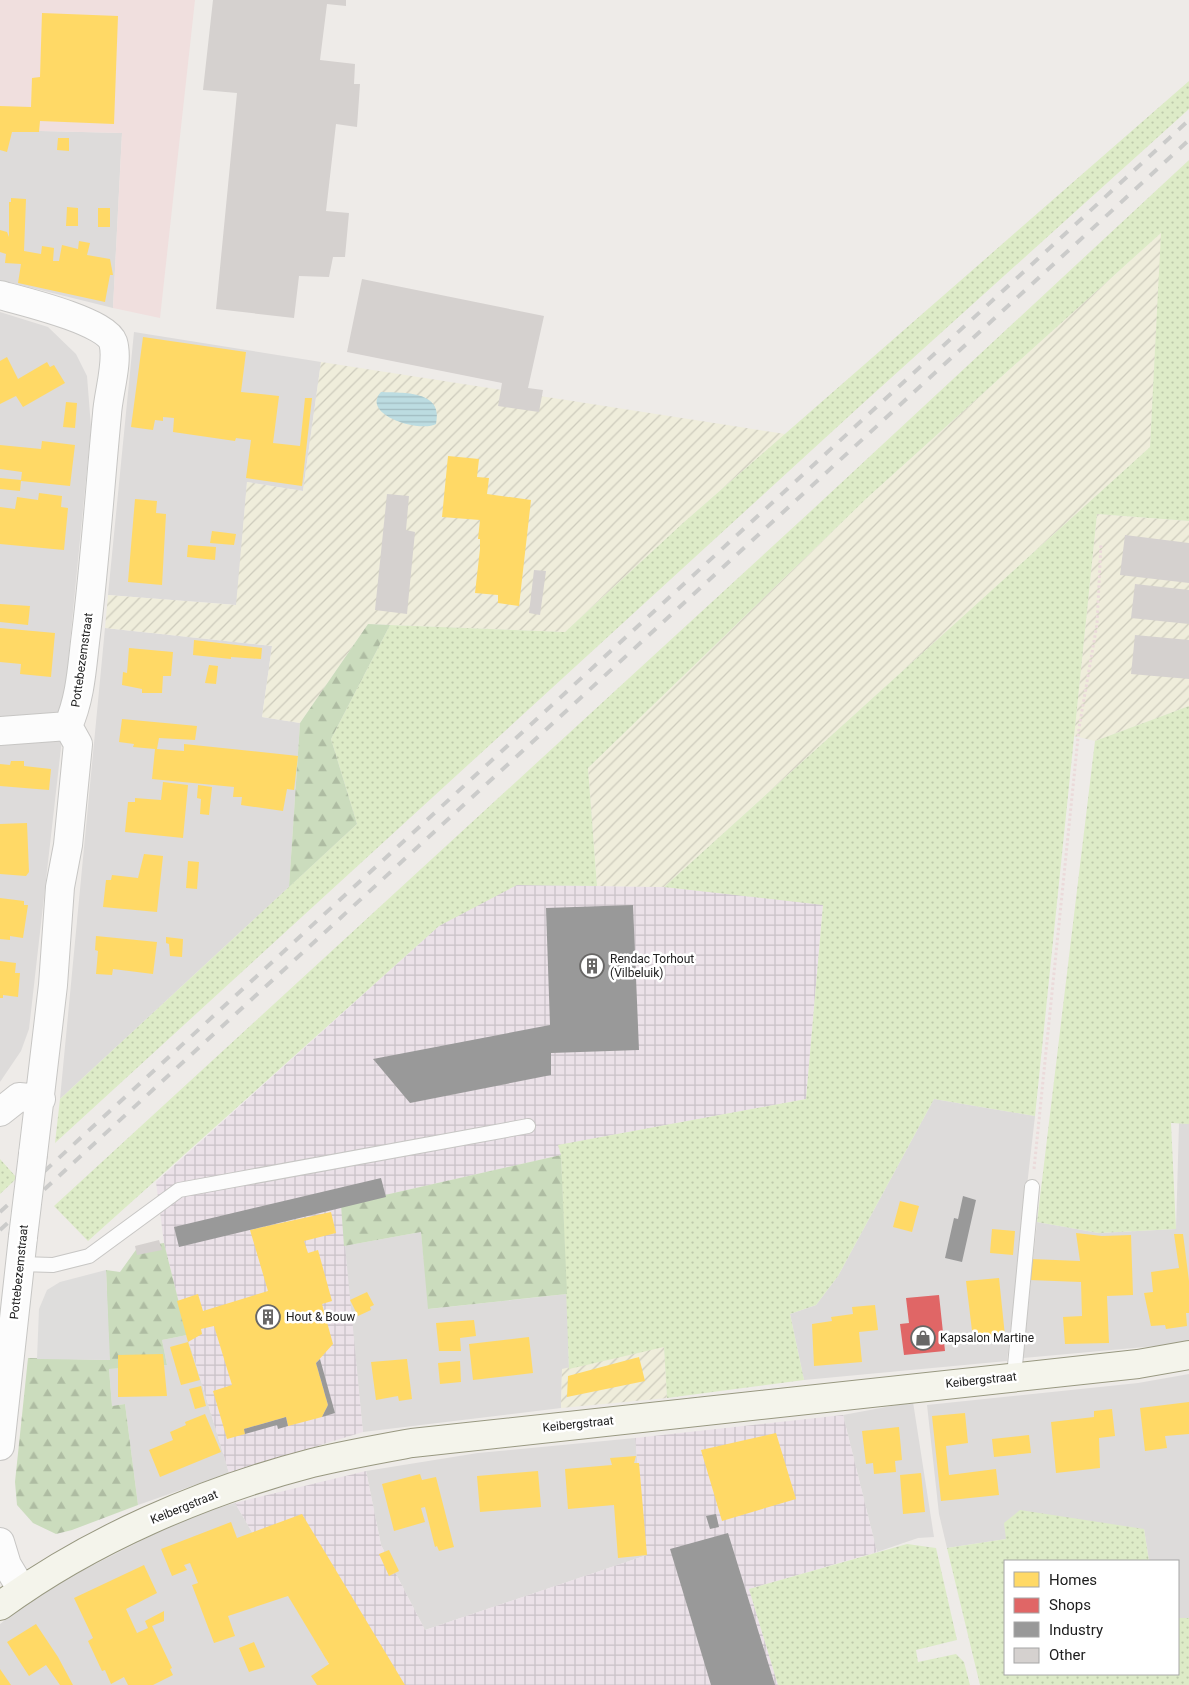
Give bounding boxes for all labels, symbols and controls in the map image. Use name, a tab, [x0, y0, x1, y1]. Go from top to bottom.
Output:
street label: Pottebezemstraat	[68, 612, 96, 708]
place label: Rendac Torhout (Vilbeluik)	[610, 952, 694, 980]
building icon: Rendac Torhout (Vilbeluik)	[579, 953, 605, 979]
street label: Pottebezemstraat	[7, 1224, 31, 1320]
building icon: Hout & Bouw	[255, 1304, 281, 1330]
place label: Hout & Bouw	[286, 1310, 355, 1324]
shop icon: Kapsalon Martine	[910, 1325, 936, 1351]
place label: Kapsalon Martine	[940, 1331, 1034, 1345]
street label: Keibergstraat	[945, 1369, 1017, 1391]
street label: Keibergstraat	[542, 1413, 614, 1435]
street label: Keibergstraat	[148, 1487, 220, 1527]
legend	[1004, 1560, 1179, 1675]
text: Homes	[1049, 1571, 1097, 1589]
text: Shops	[1049, 1596, 1091, 1614]
text: Industry	[1049, 1621, 1103, 1639]
text: Other	[1049, 1646, 1086, 1664]

